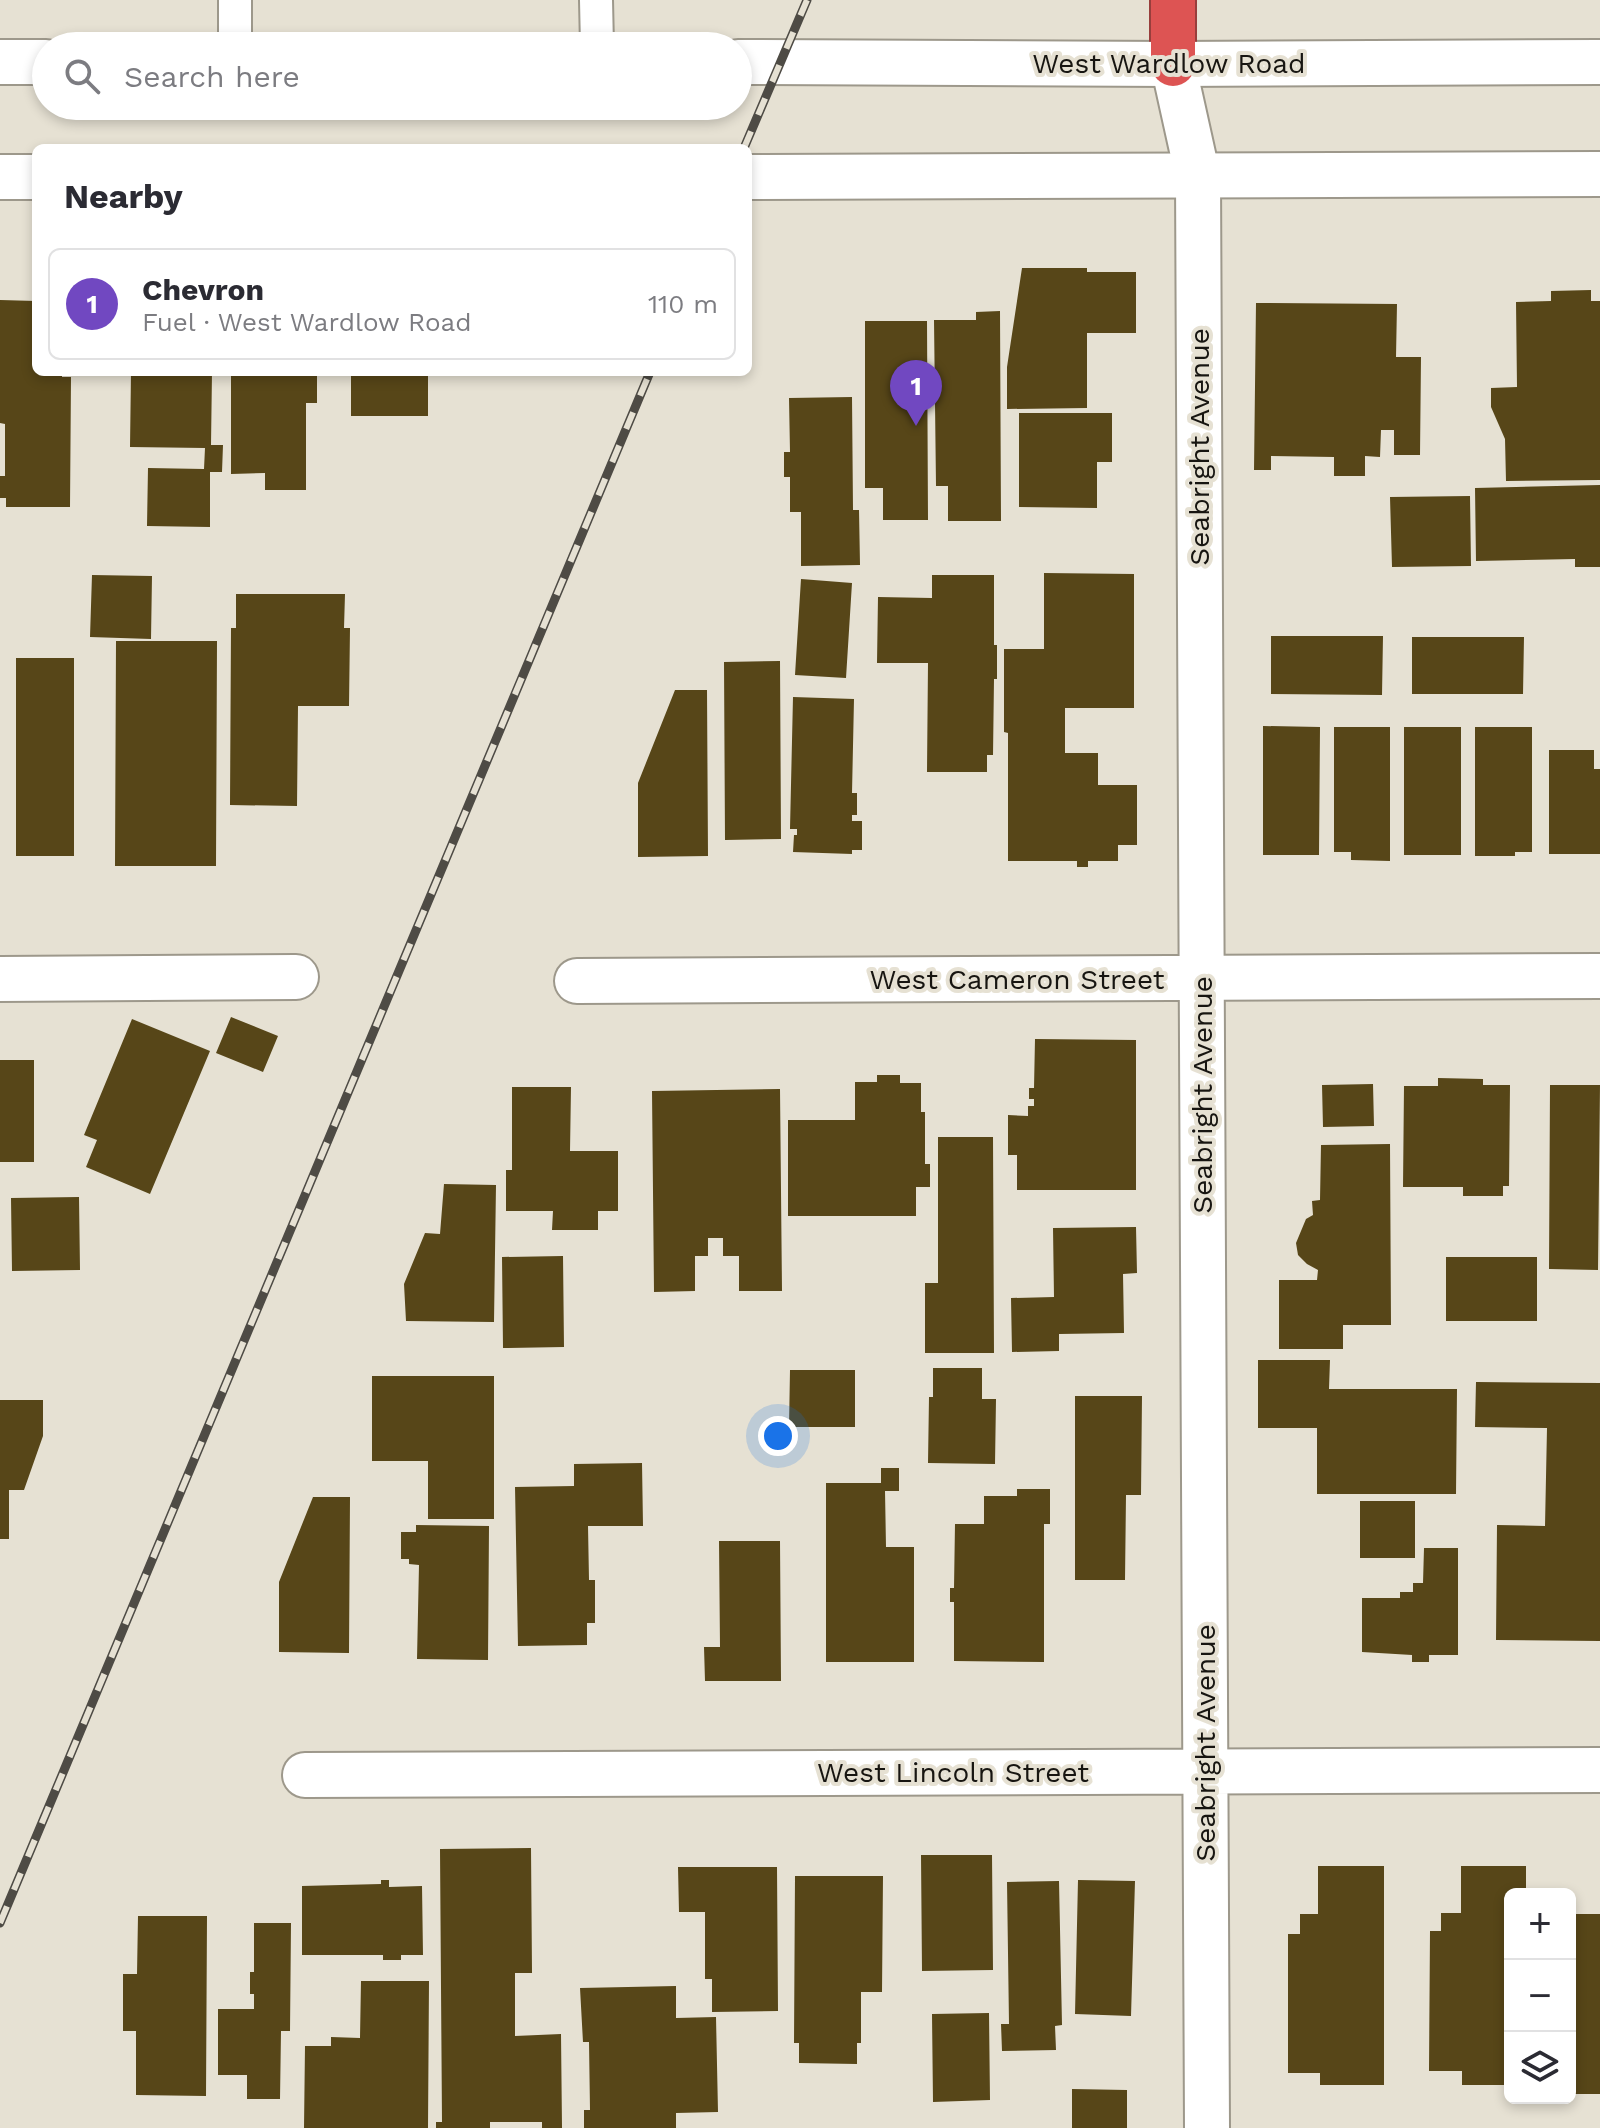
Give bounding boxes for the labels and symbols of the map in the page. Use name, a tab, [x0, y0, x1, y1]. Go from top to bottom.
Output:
street label: West Wardlow Road	[1032, 47, 1306, 80]
street label: Seabright Avenue	[1183, 328, 1216, 566]
pin: 1	[890, 360, 942, 426]
street label: West Cameron Street	[870, 963, 1165, 996]
street label: Seabright Avenue	[1186, 976, 1219, 1214]
your location	[758, 1416, 798, 1456]
street label: Seabright Avenue	[1189, 1624, 1222, 1862]
street label: West Lincoln Street	[817, 1756, 1089, 1789]

